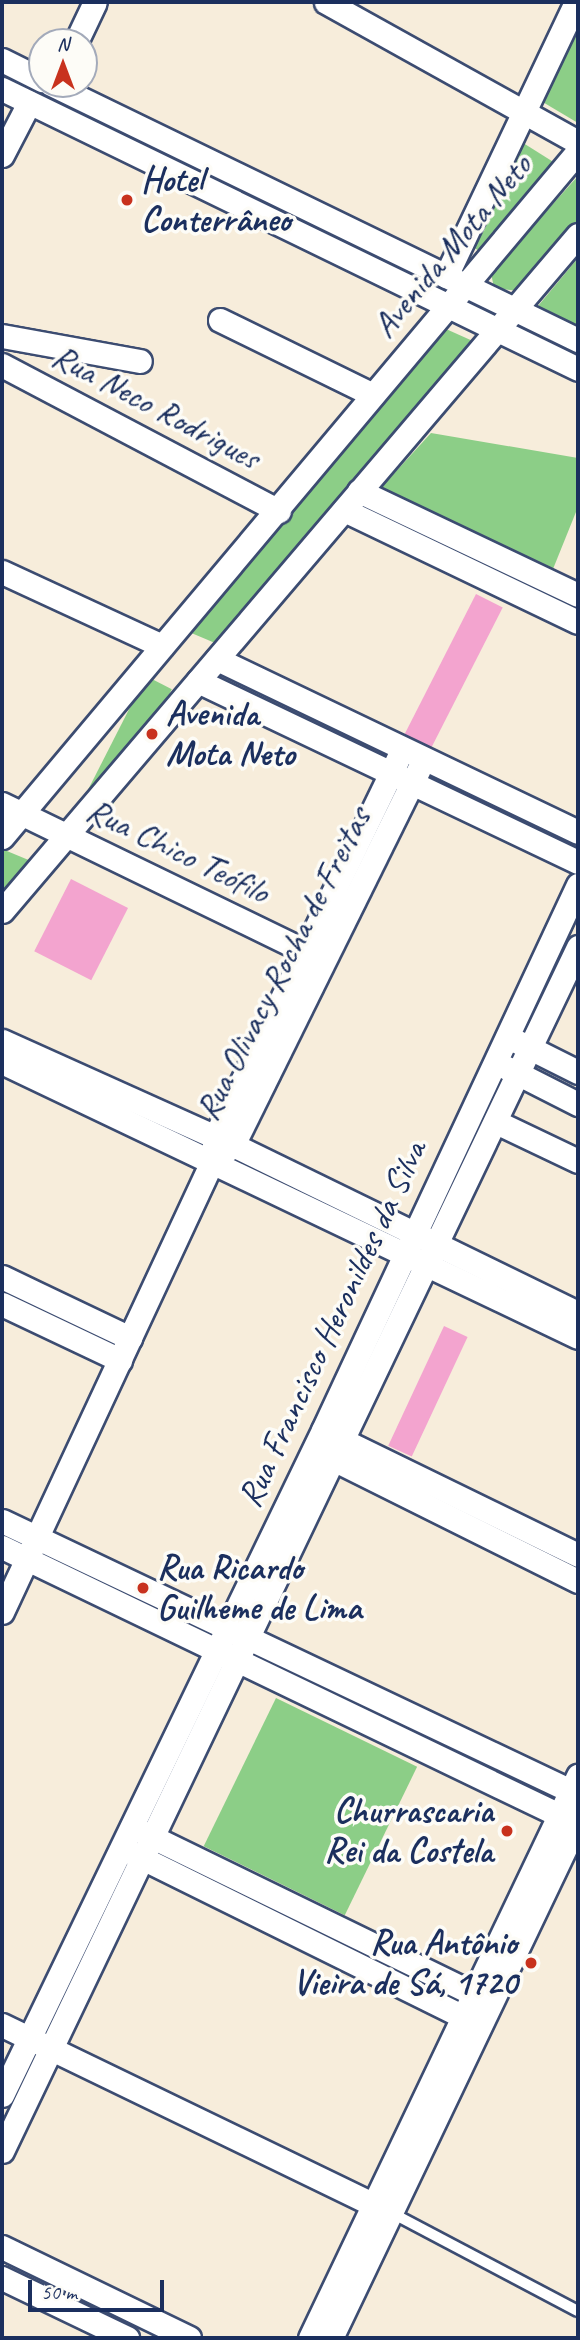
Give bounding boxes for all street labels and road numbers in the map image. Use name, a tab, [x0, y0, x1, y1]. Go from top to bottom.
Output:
street label: Avenida Mota Neto	[363, 145, 541, 347]
street label: Rua Neco Rodrigues	[44, 334, 268, 480]
street label: Rua Chico Teófilo	[80, 789, 276, 913]
street label: Rua Olivacy Rocha de Freitas	[187, 802, 379, 1126]
street label: Rua Francisco Heronildes da Silva	[228, 1134, 436, 1514]

